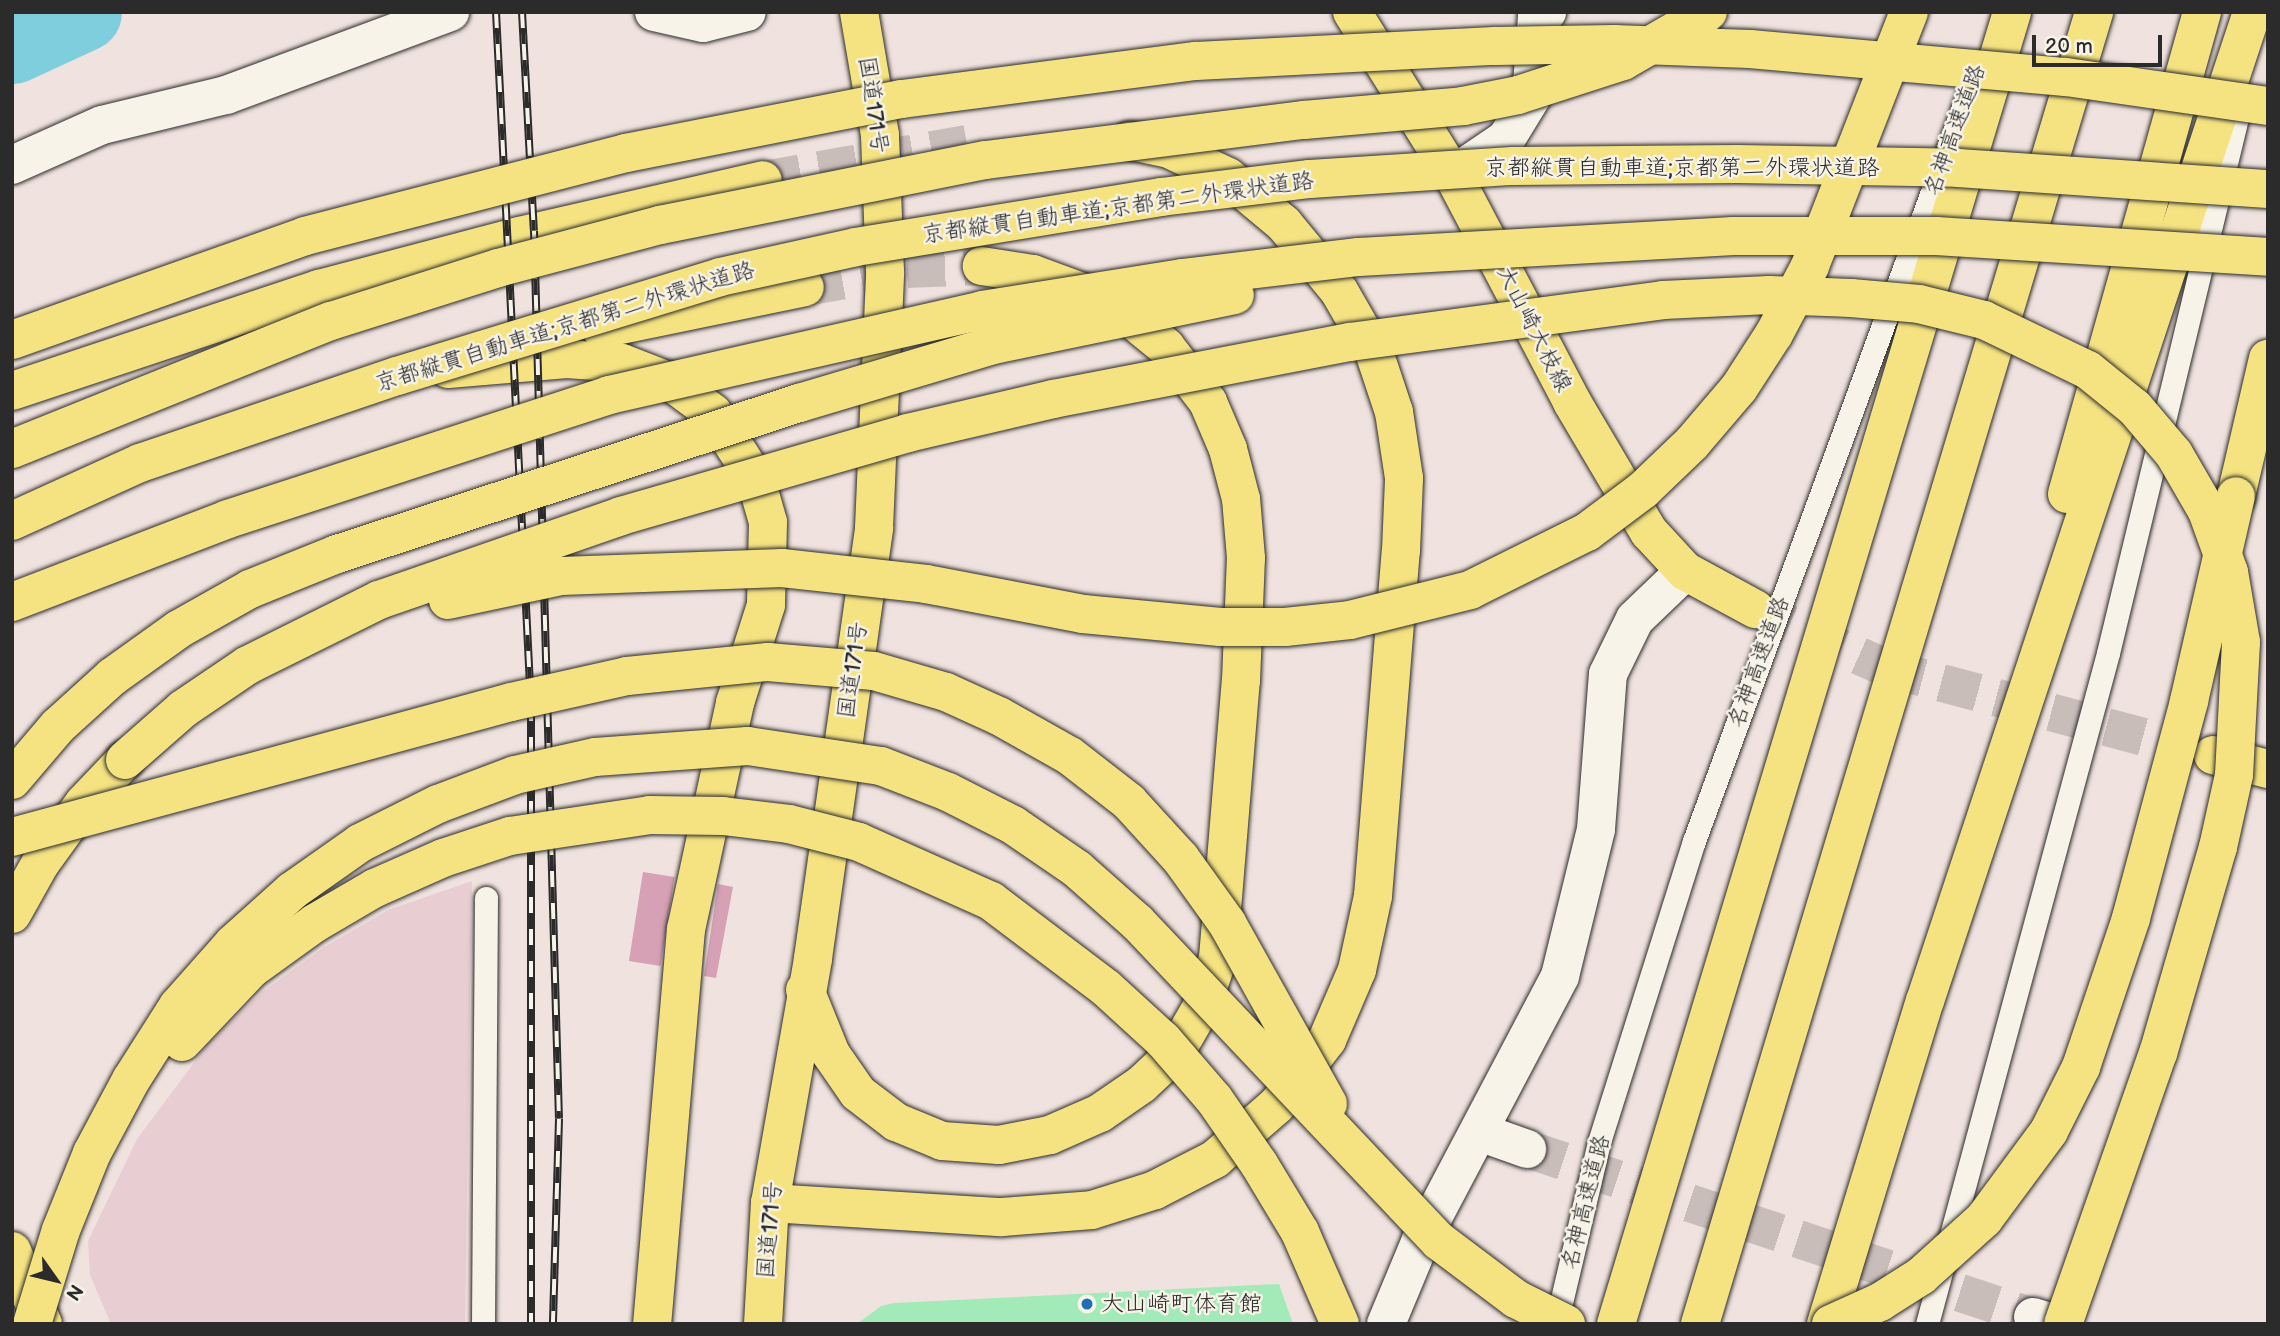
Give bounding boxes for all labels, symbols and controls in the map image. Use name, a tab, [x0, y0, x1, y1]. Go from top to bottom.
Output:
scale bar	[2035, 21, 2164, 65]
text: 20 m	[2045, 34, 2093, 59]
street label: 国道171号	[853, 55, 893, 155]
street label: 名神高速道路	[1918, 60, 1992, 200]
street label: 京都縦貫自動車道;京都第二外環状道路	[1484, 154, 1880, 182]
street label: 京都縦貫自動車道;京都第二外環状道路	[920, 167, 1316, 249]
street label: 京都縦貫自動車道;京都第二外環状道路	[372, 256, 758, 398]
street label: 大山崎大枝線	[1490, 261, 1578, 397]
street label: 名神高速道路	[1722, 592, 1796, 732]
street label: 国道171号	[833, 620, 873, 720]
street label: 名神高速道路	[1556, 1132, 1616, 1272]
street label: 国道171号	[752, 1180, 788, 1280]
north arrow	[21, 1245, 91, 1315]
text: N	[60, 1280, 87, 1304]
place label: 大山崎町体育館	[1101, 1290, 1262, 1318]
marker: 大山崎町体育館	[1079, 1296, 1095, 1312]

